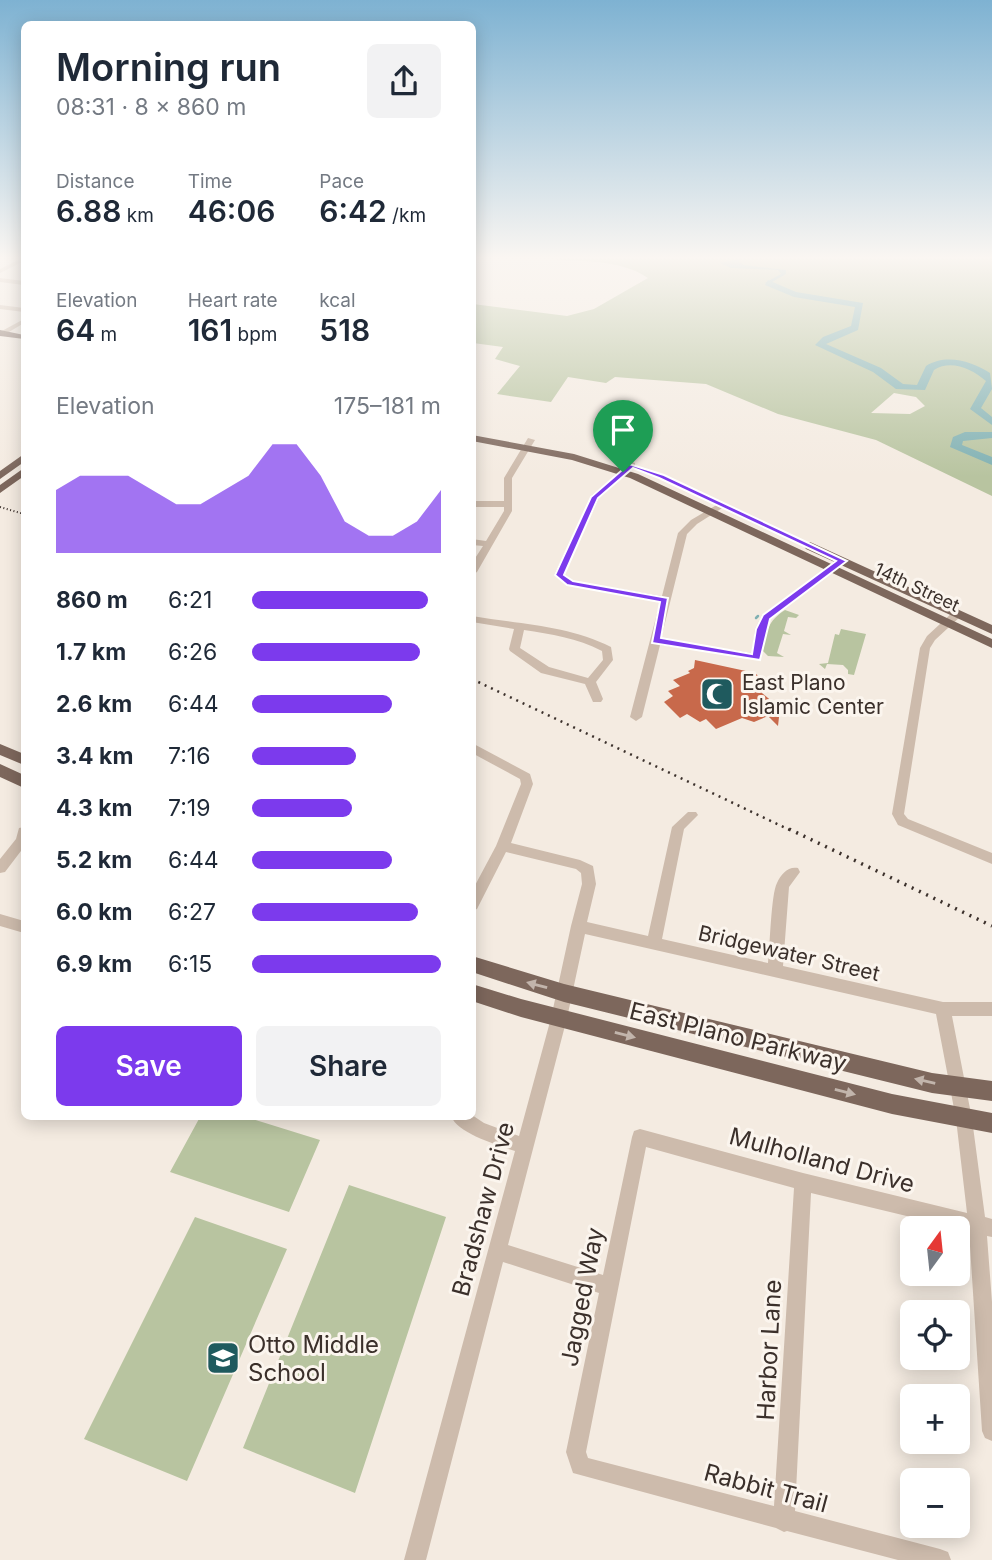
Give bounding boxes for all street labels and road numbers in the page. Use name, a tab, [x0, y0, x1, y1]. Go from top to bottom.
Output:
street label: 14th Street	[871, 558, 963, 616]
street label: Bridgewater Street	[696, 920, 882, 986]
street label: East Plano Parkway	[626, 996, 850, 1078]
street label: Bradshaw Drive	[446, 1119, 520, 1299]
street label: Mulholland Drive	[726, 1121, 918, 1199]
street label: Jagged Way	[554, 1225, 610, 1369]
street label: Harbor Lane	[751, 1279, 787, 1421]
street label: Rabbit Trail	[701, 1458, 831, 1518]

